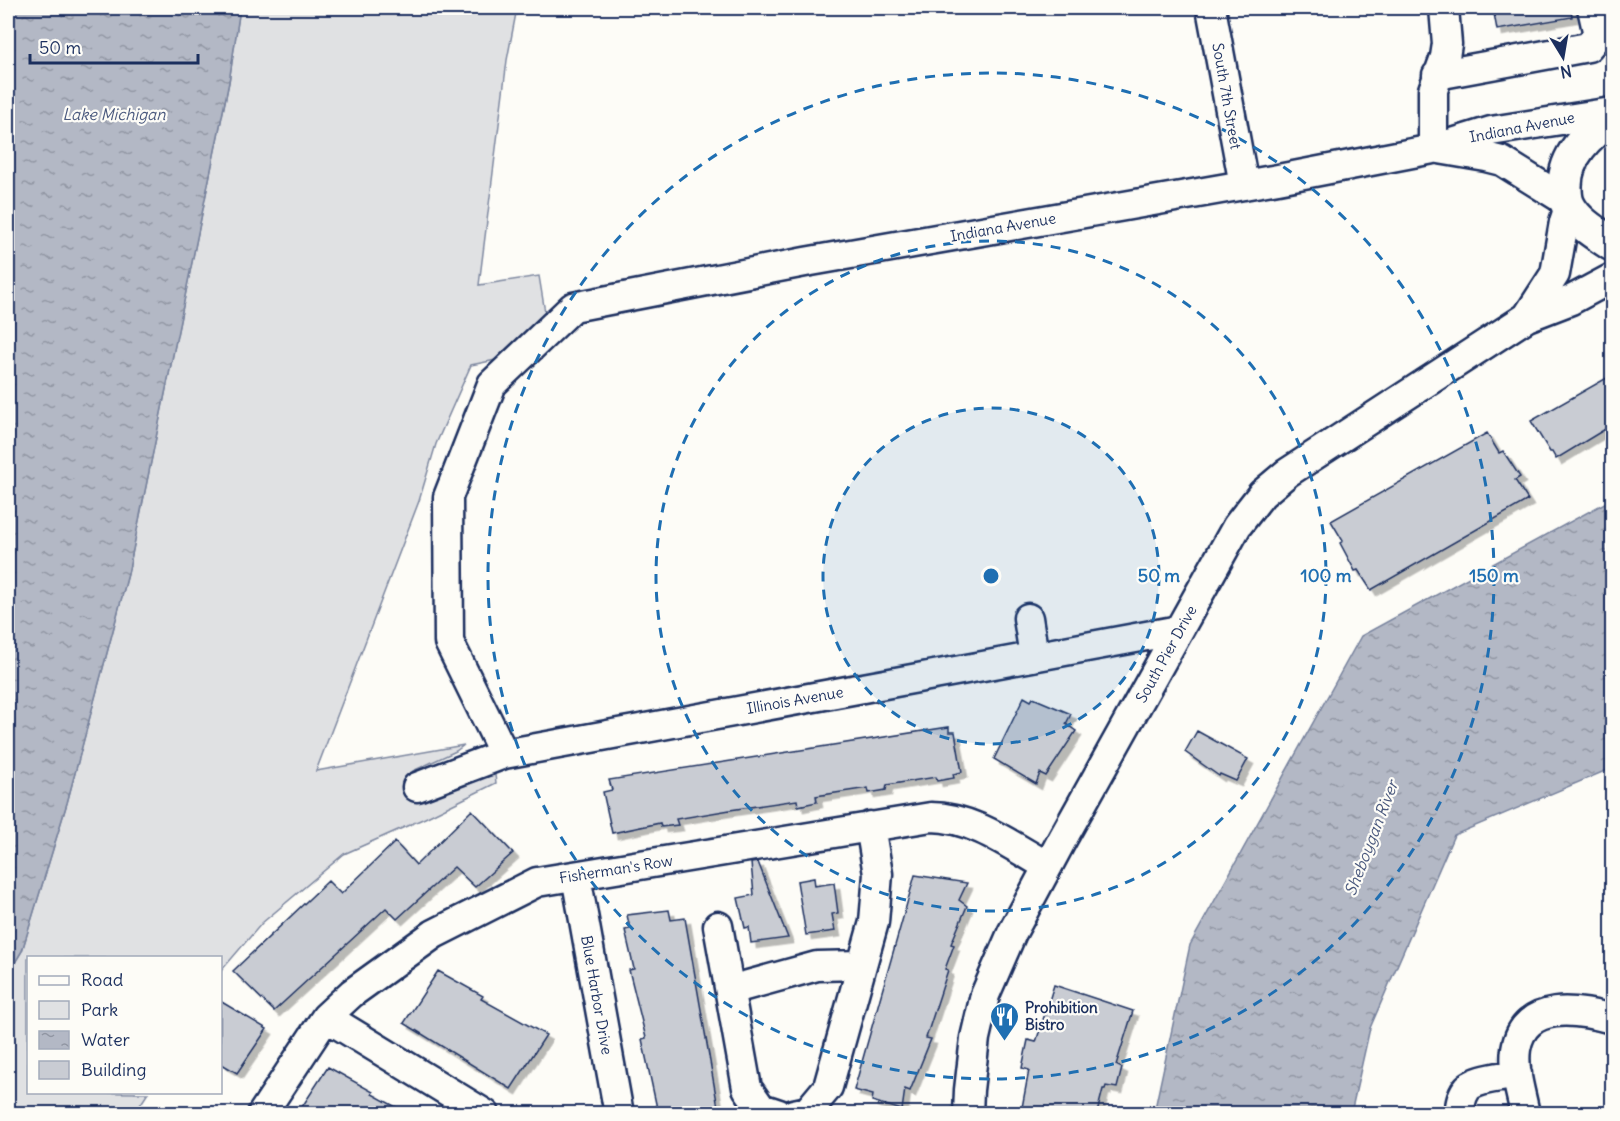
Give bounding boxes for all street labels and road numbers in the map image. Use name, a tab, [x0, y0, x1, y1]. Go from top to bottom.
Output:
street label: South 7th Street	[1208, 41, 1246, 151]
street label: Indiana Avenue	[1468, 107, 1576, 147]
street label: Indiana Avenue	[949, 208, 1057, 246]
street label: South Pier Drive	[1131, 602, 1201, 706]
street label: Illinois Avenue	[745, 682, 845, 718]
street label: Fisherman's Row	[558, 851, 674, 887]
street label: Blue Harbor Drive	[577, 934, 617, 1056]

